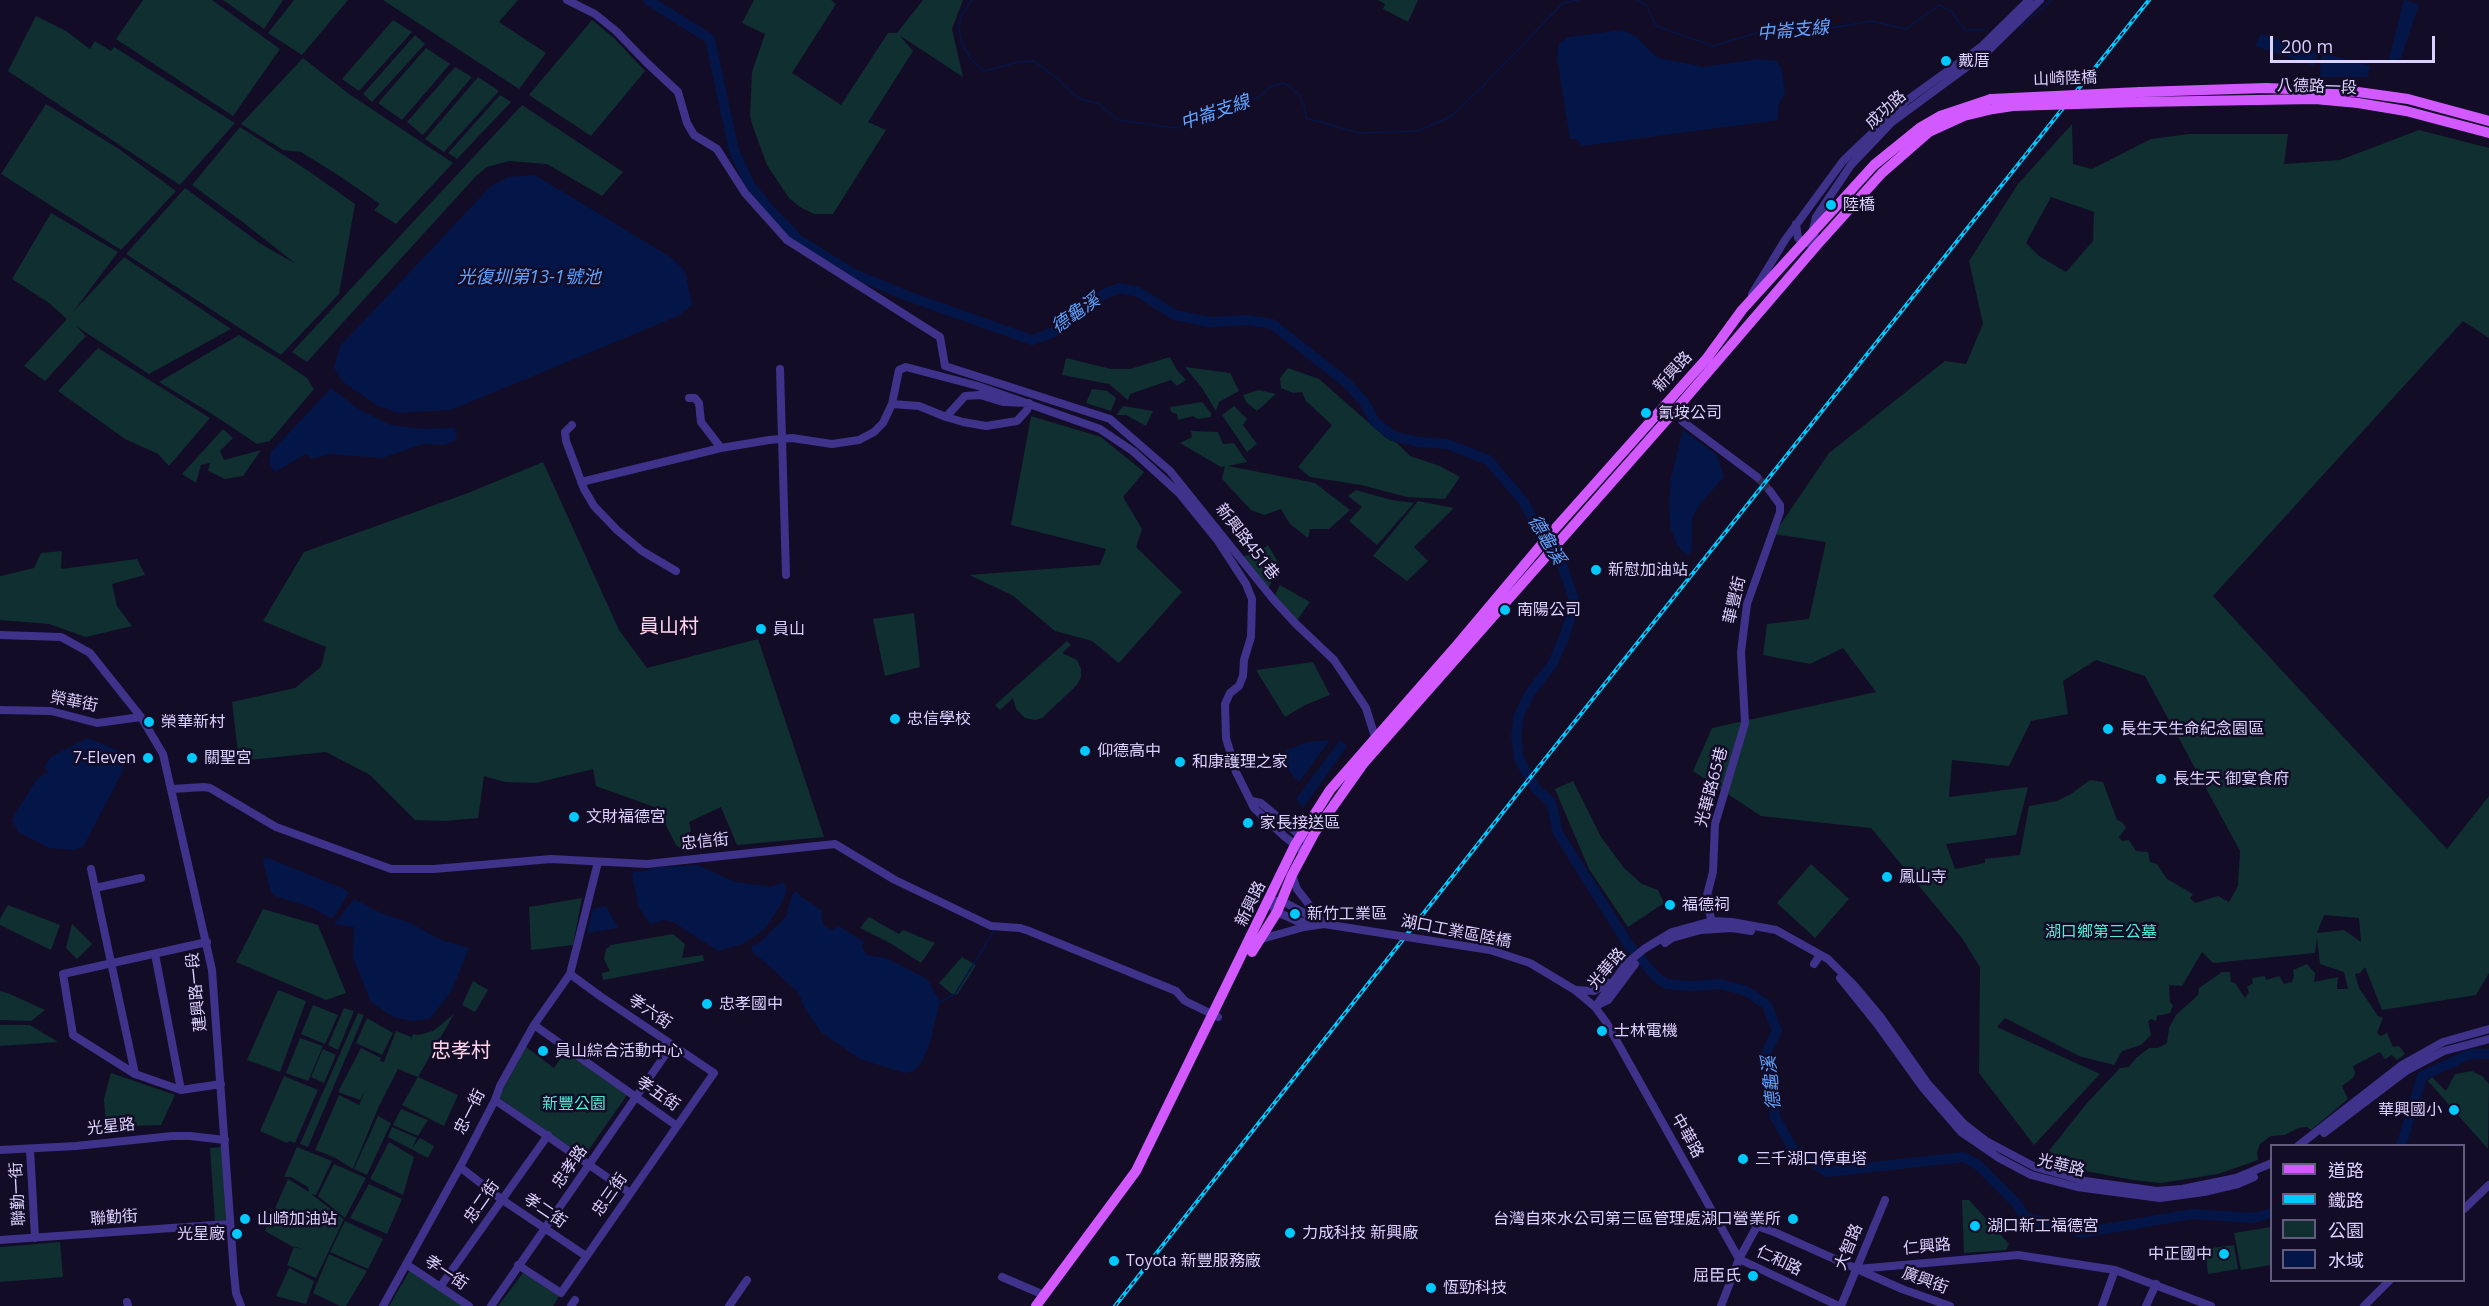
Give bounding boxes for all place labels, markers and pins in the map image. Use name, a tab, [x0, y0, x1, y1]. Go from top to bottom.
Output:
place label: 戴厝	[1958, 51, 1990, 71]
marker: 戴厝	[1939, 54, 1953, 68]
place label: 陸橋	[1843, 195, 1875, 215]
marker: 陸橋	[1824, 198, 1838, 212]
place label: 氰垵公司	[1658, 403, 1722, 423]
marker: 氰垵公司	[1639, 406, 1653, 420]
place label: 新慰加油站	[1608, 560, 1688, 580]
marker: 新慰加油站	[1589, 563, 1603, 577]
place label: 南陽公司	[1517, 600, 1581, 620]
marker: 南陽公司	[1498, 603, 1512, 617]
place label: 員山	[773, 619, 805, 639]
marker: 員山	[754, 622, 768, 636]
place label: 忠信學校	[907, 709, 971, 729]
place label: 榮華新村	[161, 712, 225, 732]
marker: 忠信學校	[888, 712, 902, 726]
marker: 榮華新村	[142, 715, 156, 729]
place label: 長生天生命紀念園區	[2120, 719, 2264, 739]
marker: 長生天生命紀念園區	[2101, 722, 2115, 736]
place label: 仰德高中	[1097, 741, 1161, 761]
marker: 仰德高中	[1078, 744, 1092, 758]
place label: 7-Eleven	[73, 748, 136, 768]
place label: 關聖宮	[204, 748, 252, 768]
marker: 7-Eleven	[141, 751, 155, 765]
marker: 關聖宮	[185, 751, 199, 765]
place label: 和康護理之家	[1192, 752, 1288, 772]
marker: 和康護理之家	[1173, 755, 1187, 769]
place label: 長生天 御宴食府	[2173, 769, 2289, 789]
marker: 長生天 御宴食府	[2154, 772, 2168, 786]
place label: 文財福德宮	[586, 807, 666, 827]
marker: 文財福德宮	[567, 810, 581, 824]
place label: 家長接送區	[1260, 813, 1340, 833]
marker: 家長接送區	[1241, 816, 1255, 830]
place label: 鳳山寺	[1899, 867, 1947, 887]
marker: 鳳山寺	[1880, 870, 1894, 884]
place label: 福德祠	[1682, 895, 1730, 915]
marker: 福德祠	[1663, 898, 1677, 912]
place label: 新竹工業區	[1307, 904, 1387, 924]
marker: 新竹工業區	[1288, 907, 1302, 921]
place label: 忠孝國中	[719, 994, 783, 1014]
marker: 忠孝國中	[700, 997, 714, 1011]
place label: 士林電機	[1614, 1021, 1678, 1041]
marker: 士林電機	[1595, 1024, 1609, 1038]
place label: 員山綜合活動中心	[555, 1041, 683, 1061]
marker: 員山綜合活動中心	[536, 1044, 550, 1058]
place label: 華興國小	[2378, 1100, 2442, 1120]
marker: 華興國小	[2447, 1103, 2461, 1117]
place label: 三千湖口停車塔	[1755, 1149, 1867, 1169]
marker: 三千湖口停車塔	[1736, 1152, 1750, 1166]
place label: 山崎加油站	[257, 1209, 337, 1229]
place label: 台灣自來水公司第三區管理處湖口營業所	[1493, 1209, 1781, 1229]
marker: 山崎加油站	[238, 1212, 252, 1226]
marker: 台灣自來水公司第三區管理處湖口營業所	[1786, 1212, 1800, 1226]
place label: 湖口新工福德宮	[1987, 1216, 2099, 1236]
marker: 湖口新工福德宮	[1968, 1219, 1982, 1233]
place label: 力成科技 新興廠	[1302, 1223, 1418, 1243]
place label: 光星廠	[177, 1224, 225, 1244]
marker: 力成科技 新興廠	[1283, 1226, 1297, 1240]
marker: 光星廠	[230, 1227, 244, 1241]
place label: 中正國中	[2148, 1244, 2212, 1264]
marker: 中正國中	[2217, 1247, 2231, 1261]
place label: Toyota 新豐服務廠	[1126, 1251, 1261, 1271]
marker: Toyota 新豐服務廠	[1107, 1254, 1121, 1268]
place label: 屈臣氏	[1693, 1266, 1741, 1286]
marker: 屈臣氏	[1746, 1269, 1760, 1283]
place label: 恆勁科技	[1443, 1278, 1507, 1298]
marker: 恆勁科技	[1424, 1281, 1438, 1295]

